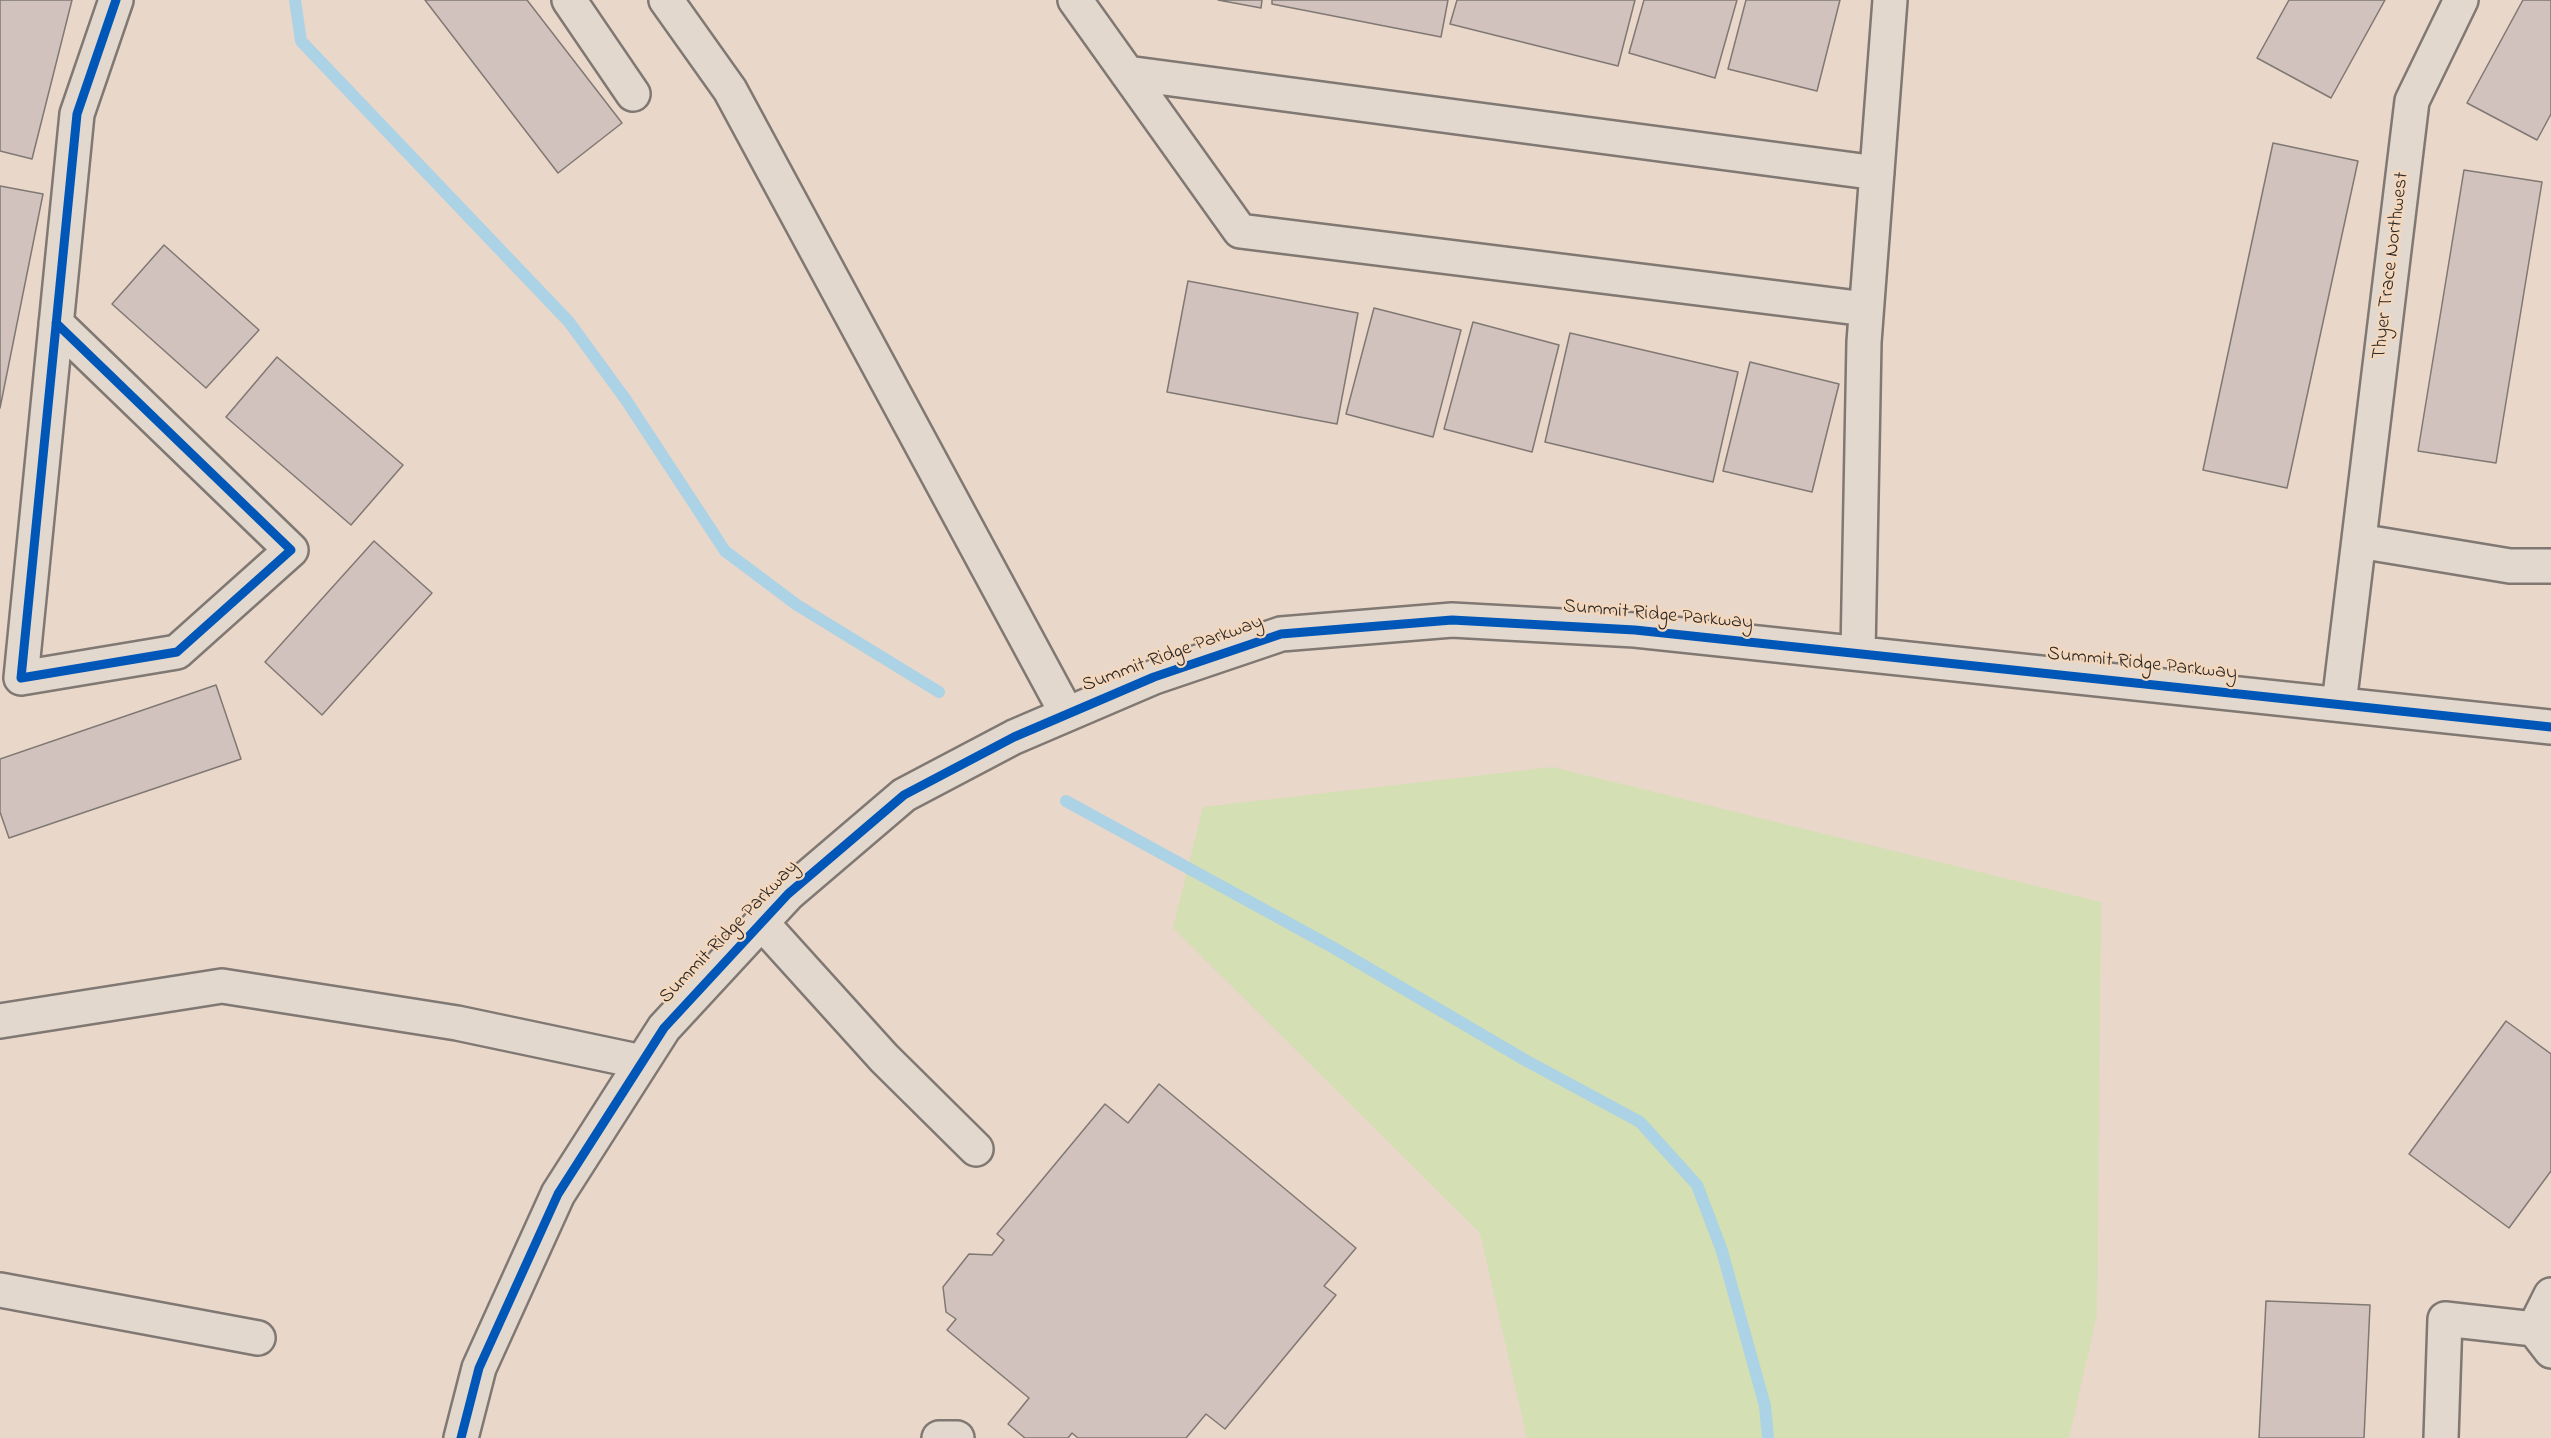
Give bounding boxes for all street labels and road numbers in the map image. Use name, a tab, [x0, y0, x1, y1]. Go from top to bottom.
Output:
street label: Thyer Trace Northwest	[2369, 171, 2415, 361]
street label: Summit Ridge Parkway	[1562, 596, 1754, 636]
street label: Summit Ridge Parkway	[1079, 611, 1267, 699]
street label: Summit Ridge Parkway	[2046, 643, 2238, 687]
street label: Summit Ridge Parkway	[655, 856, 805, 1010]

